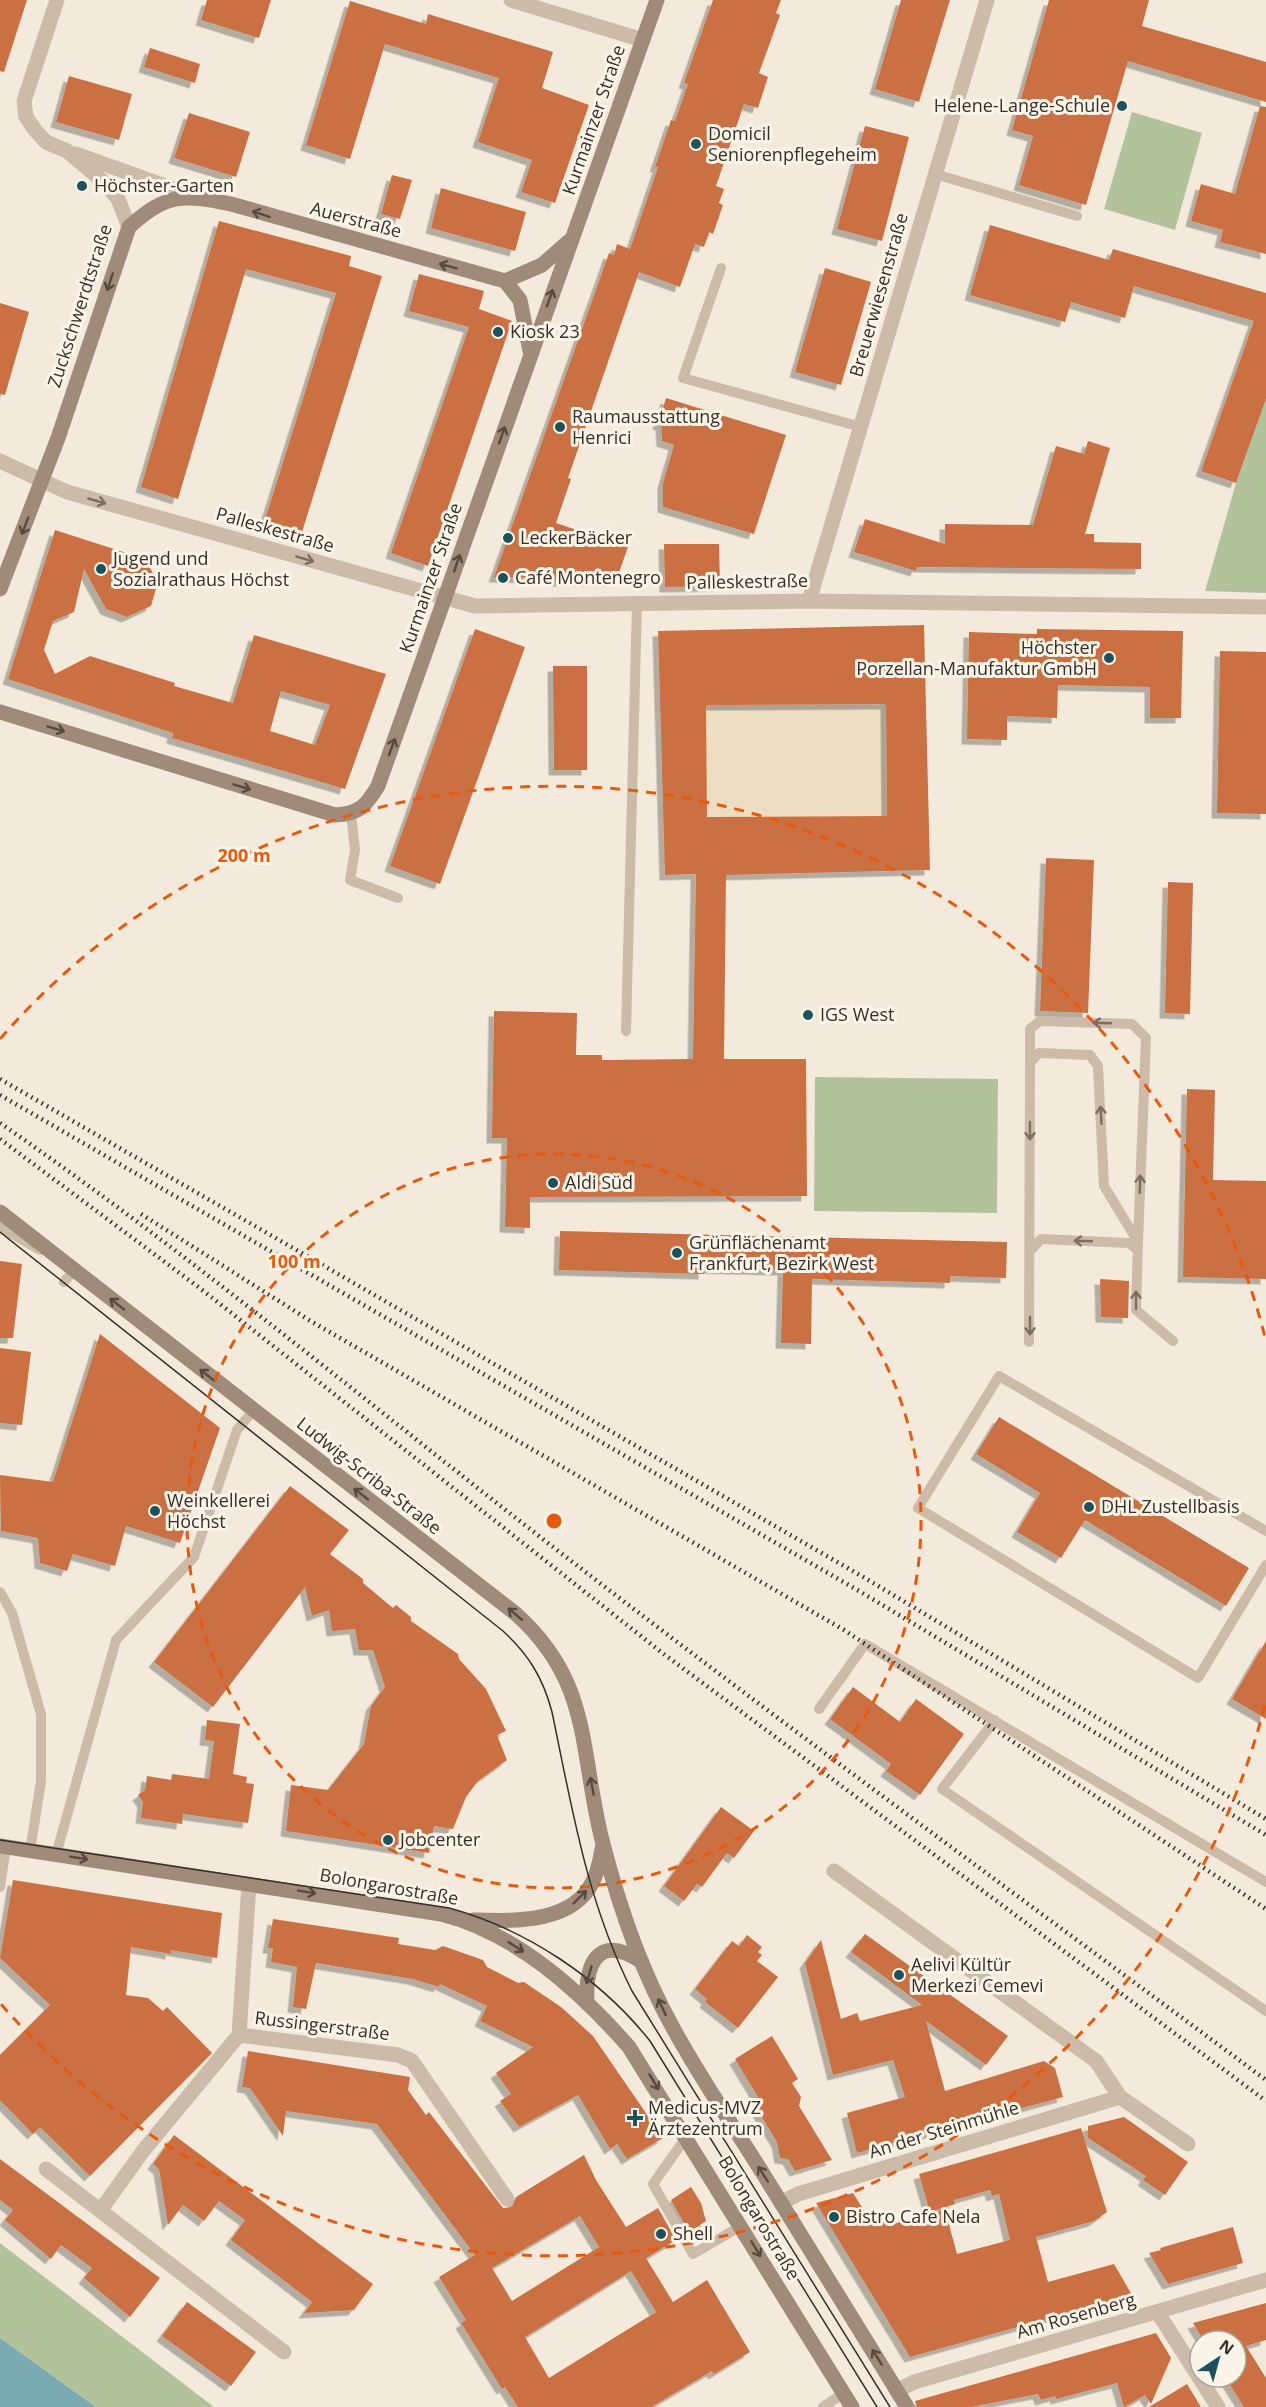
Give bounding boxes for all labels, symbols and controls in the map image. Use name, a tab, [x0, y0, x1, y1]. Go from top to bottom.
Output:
street label: Kurmainzer Straße	[556, 41, 630, 198]
place label: Helene-Lange-Schule	[934, 93, 1110, 117]
marker: Helene-Lange-Schule	[1115, 99, 1129, 113]
place label: Domicil Seniorenpflegeheim	[708, 121, 877, 166]
marker: Domicil Seniorenpflegeheim	[689, 137, 703, 151]
place label: Höchster-Garten	[94, 173, 234, 197]
marker: Höchster-Garten	[75, 179, 89, 193]
street label: Auerstraße	[308, 195, 405, 243]
one-way arrow	[252, 207, 271, 218]
street label: Breuerwiesenstraße	[843, 210, 913, 380]
street label: Zuckschwerdtstraße	[41, 221, 117, 390]
one-way arrow	[439, 260, 458, 271]
one-way arrow	[104, 272, 115, 291]
one-way arrow	[546, 289, 557, 308]
place label: Kiosk 23	[510, 319, 580, 343]
marker: Kiosk 23	[491, 325, 505, 339]
place label: Raumausstattung Henrici	[572, 404, 720, 449]
marker: Raumausstattung Henrici	[553, 420, 567, 434]
one-way arrow	[497, 425, 508, 444]
one-way arrow	[87, 495, 106, 507]
street label: Kurmainzer Straße	[393, 499, 467, 656]
street label: Palleskestraße	[213, 501, 337, 557]
one-way arrow	[19, 516, 30, 534]
place label: LeckerBäcker	[520, 525, 633, 549]
marker: LeckerBäcker	[501, 531, 515, 545]
place label: Jugend und Sozialrathaus Höchst	[111, 546, 289, 591]
one-way arrow	[295, 554, 314, 565]
one-way arrow	[453, 554, 464, 573]
marker: Jugend und Sozialrathaus Höchst	[94, 562, 108, 576]
place label: Café Montenegro	[515, 565, 661, 589]
street label: Palleskestraße	[686, 568, 808, 594]
marker: Café Montenegro	[496, 571, 510, 585]
place label: Höchster Porzellan-Manufaktur GmbH	[856, 635, 1098, 680]
marker: Höchster Porzellan-Manufaktur GmbH	[1102, 651, 1116, 665]
one-way arrow	[46, 724, 65, 735]
one-way arrow	[388, 738, 399, 757]
one-way arrow	[232, 782, 251, 793]
text: 200 m	[217, 843, 271, 867]
place label: IGS West	[820, 1002, 894, 1026]
marker: IGS West	[801, 1008, 815, 1022]
one-way arrow	[1093, 1018, 1113, 1029]
one-way arrow	[1095, 1106, 1106, 1126]
one-way arrow	[1024, 1120, 1036, 1140]
place label: Aldi Süd	[565, 1170, 633, 1194]
one-way arrow	[1135, 1174, 1146, 1194]
marker: Aldi Süd	[546, 1176, 560, 1190]
place label: Grünflächenamt Frankfurt, Bezirk West	[689, 1230, 874, 1275]
one-way arrow	[1073, 1235, 1093, 1247]
marker: Grünflächenamt Frankfurt, Bezirk West	[670, 1246, 684, 1260]
text: 100 m	[267, 1249, 321, 1273]
one-way arrow	[1130, 1291, 1142, 1311]
one-way arrow	[109, 1297, 125, 1310]
one-way arrow	[1024, 1315, 1035, 1335]
one-way arrow	[199, 1368, 215, 1381]
street label: Ludwig-Scriba-Straße	[292, 1411, 447, 1539]
place label: Weinkellerei Höchst	[167, 1488, 270, 1533]
one-way arrow	[353, 1488, 369, 1501]
place label: DHL Zustellbasis	[1101, 1494, 1240, 1518]
marker: DHL Zustellbasis	[1082, 1500, 1096, 1514]
marker: Weinkellerei Höchst	[148, 1504, 162, 1518]
centre of rings	[544, 1511, 564, 1531]
one-way arrow	[507, 1607, 523, 1620]
one-way arrow	[586, 1777, 597, 1797]
place label: Jobcenter	[398, 1827, 481, 1851]
marker: Jobcenter	[381, 1833, 395, 1847]
one-way arrow	[68, 1853, 88, 1864]
street label: Bolongarostraße	[318, 1862, 460, 1910]
one-way arrow	[297, 1887, 317, 1898]
one-way arrow	[572, 1890, 587, 1905]
one-way arrow	[507, 1941, 524, 1953]
place label: Aelivi Kültür Merkezi Cemevi	[911, 1952, 1044, 1997]
one-way arrow	[583, 1965, 594, 1984]
marker: Aelivi Kültür Merkezi Cemevi	[892, 1968, 906, 1982]
one-way arrow	[656, 1998, 668, 2016]
street label: Russingerstraße	[253, 2005, 391, 2045]
one-way arrow	[648, 2073, 660, 2090]
place label: Medicus-MVZ Ärztezentrum	[648, 2095, 763, 2140]
street label: An der Steinmühle	[866, 2095, 1022, 2163]
marker: Medicus-MVZ Ärztezentrum	[626, 2109, 644, 2127]
street label: Bolongarostraße	[713, 2151, 806, 2284]
one-way arrow	[756, 2166, 768, 2183]
place label: Bistro Cafe Nela	[846, 2204, 980, 2228]
marker: Bistro Cafe Nela	[827, 2210, 841, 2224]
place label: Shell	[673, 2221, 713, 2245]
marker: Shell	[654, 2227, 668, 2241]
one-way arrow	[750, 2240, 762, 2257]
street label: Am Rosenberg	[1013, 2287, 1138, 2343]
north arrow	[1188, 2329, 1248, 2389]
text: N	[1215, 2334, 1239, 2360]
one-way arrow	[870, 2349, 882, 2366]

